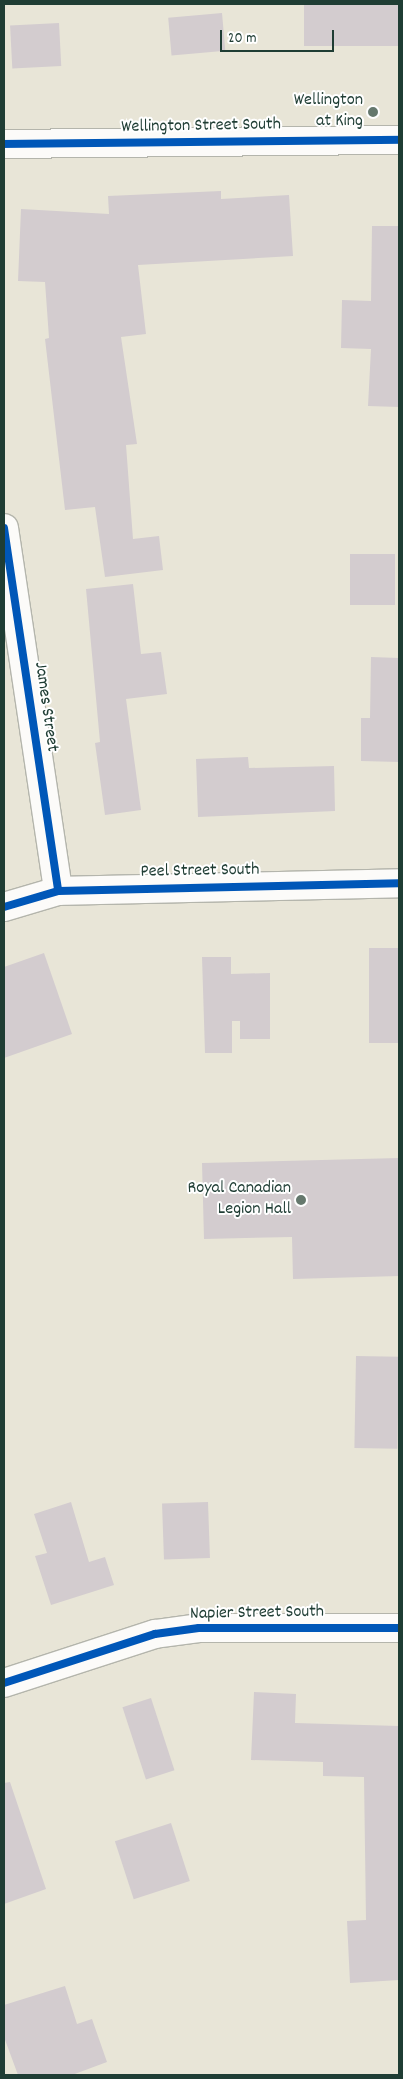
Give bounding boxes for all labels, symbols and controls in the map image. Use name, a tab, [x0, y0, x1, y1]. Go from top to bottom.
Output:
scale bar	[223, 20, 337, 52]
text: 20 m	[228, 28, 256, 50]
place label: Wellington at King	[294, 91, 363, 134]
marker: Wellington at King	[367, 106, 379, 118]
street label: Wellington Street South	[121, 115, 281, 139]
street label: James Street	[28, 661, 62, 753]
street label: Peel Street South	[140, 860, 260, 884]
place label: Royal Canadian Legion Hall	[188, 1179, 291, 1222]
marker: Royal Canadian Legion Hall	[295, 1194, 307, 1206]
street label: Napier Street South	[190, 1602, 324, 1626]

